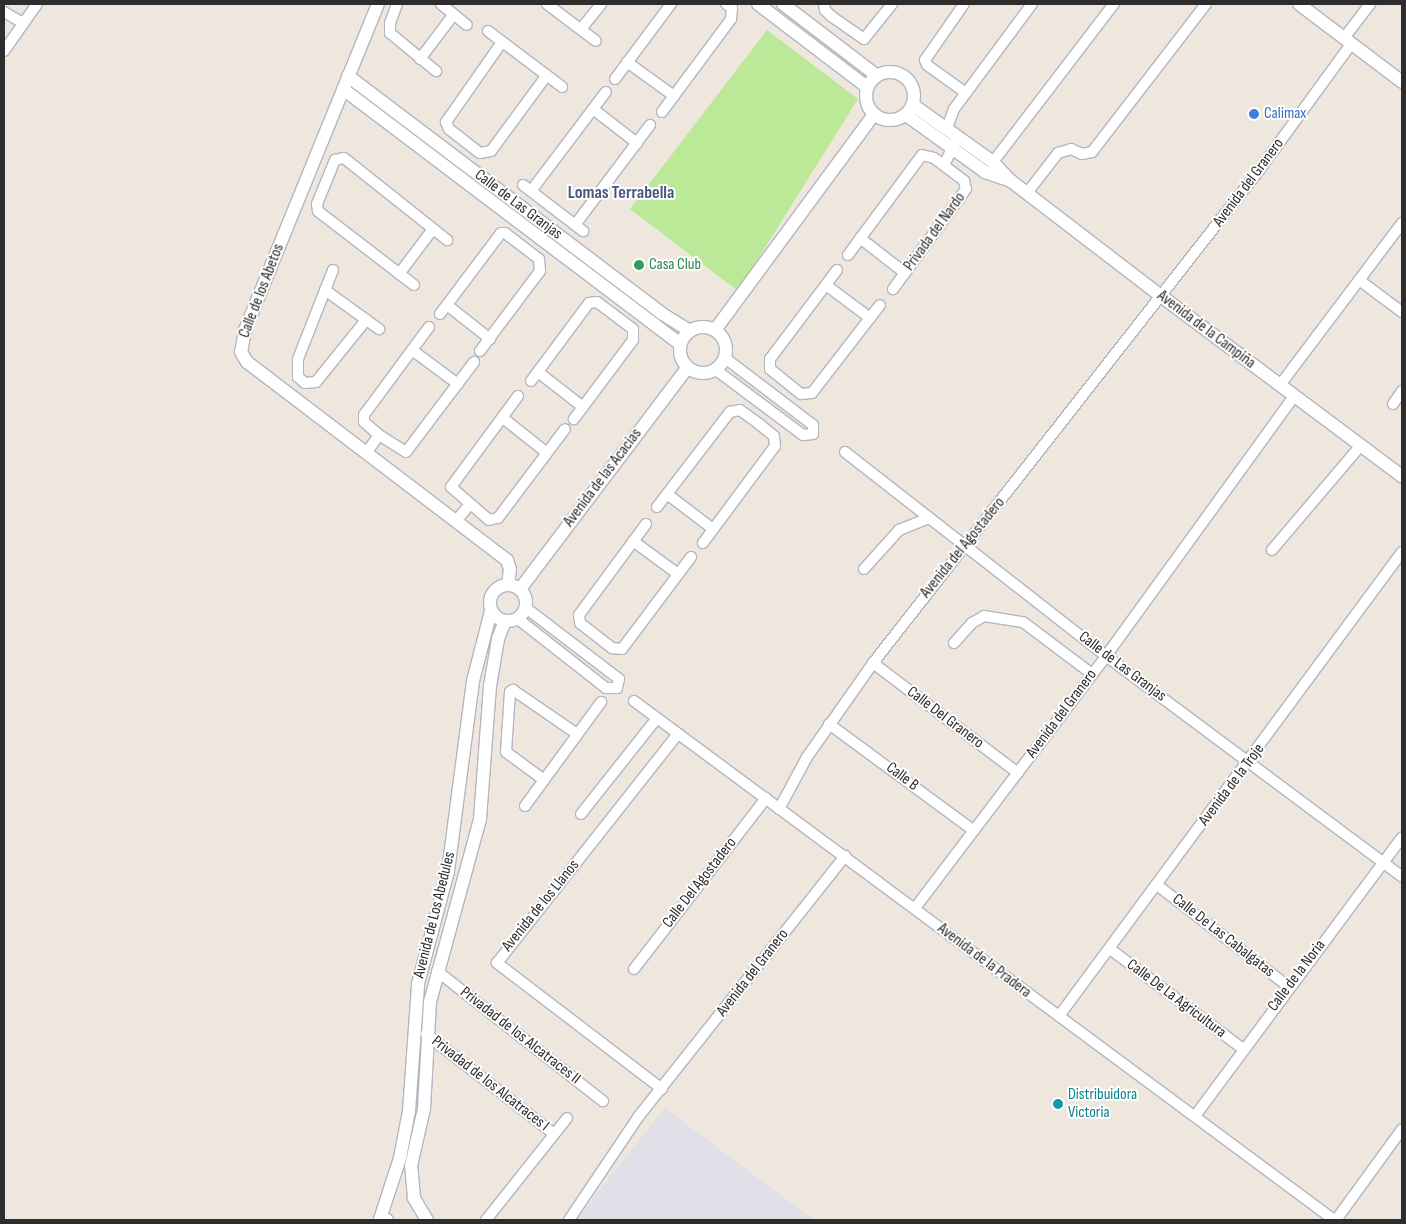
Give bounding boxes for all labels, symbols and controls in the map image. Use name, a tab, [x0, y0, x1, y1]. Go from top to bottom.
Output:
place label: Calimax	[1264, 104, 1306, 124]
marker: Calimax	[1248, 108, 1260, 120]
street label: Avenida del Granero	[1210, 135, 1288, 231]
street label: Calle de Las Granjas	[470, 166, 566, 244]
district label: Lomas Terrabella	[568, 182, 674, 204]
street label: Privada del Nardo	[900, 189, 970, 275]
street label: Calle de los Abetos	[235, 241, 289, 341]
place label: Casa Club	[649, 255, 701, 275]
marker: Casa Club	[633, 259, 645, 271]
street label: Avenida de la Campiña	[1153, 287, 1259, 373]
street label: Avenida de las Acacias	[560, 425, 646, 531]
street label: Avenida del Agostadero	[917, 494, 1009, 602]
street label: Calle de Las Granjas	[1074, 628, 1170, 706]
street label: Avenida del Granero	[1023, 666, 1101, 762]
street label: Calle Del Granero	[903, 683, 987, 753]
street label: Avenida de la Troje	[1195, 740, 1269, 830]
street label: Calle B	[882, 759, 922, 795]
street label: Calle Del Agostadero	[659, 834, 741, 932]
street label: Avenida de Los Abedules	[410, 850, 460, 980]
street label: Avenida de los Llanos	[498, 856, 584, 956]
street label: Calle De Las Cabalgatas	[1168, 890, 1278, 982]
street label: Avenida de la Pradera	[933, 919, 1035, 1003]
street label: Avenida del Granero	[713, 925, 793, 1021]
street label: Calle de la Noria	[1264, 937, 1330, 1015]
street label: Calle De La Agricultura	[1123, 955, 1229, 1043]
street label: Privadad de los Alcatraces II	[456, 983, 584, 1089]
street label: Privadad de los Alcatraces I	[427, 1032, 553, 1136]
place label: Distribuidora Victoria	[1068, 1085, 1137, 1123]
marker: Distribuidora Victoria	[1052, 1098, 1064, 1110]

